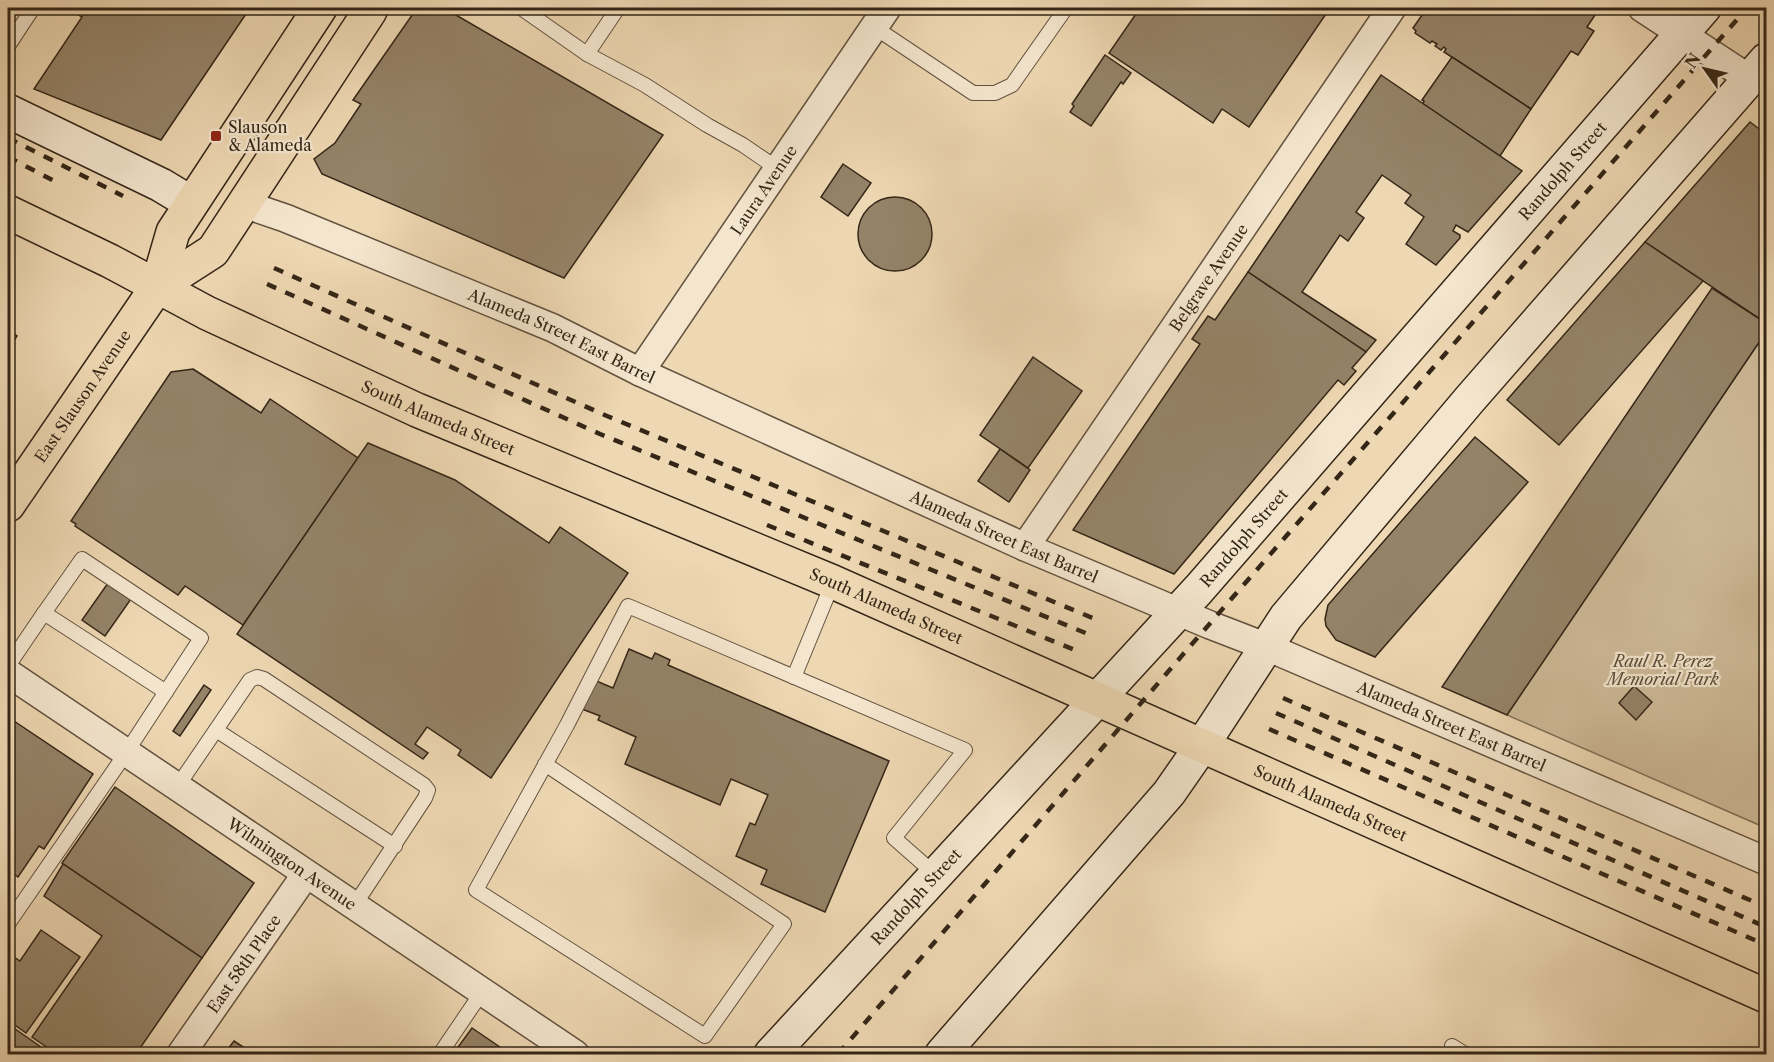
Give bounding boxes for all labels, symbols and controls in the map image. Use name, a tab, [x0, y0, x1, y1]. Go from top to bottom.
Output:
north arrow	[1675, 39, 1735, 99]
text: N	[1680, 49, 1705, 72]
place label: Slauson & Alameda	[228, 117, 312, 155]
street label: Randolph Street	[1514, 117, 1611, 224]
marker: Slauson & Alameda	[209, 129, 223, 143]
street label: Laura Avenue	[726, 141, 801, 239]
street label: Belgrave Avenue	[1165, 220, 1252, 335]
street label: Alameda Street East Barrel	[464, 284, 658, 388]
street label: East Slauson Avenue	[30, 326, 135, 466]
street label: South Alameda Street	[358, 376, 518, 460]
street label: Randolph Street	[1195, 484, 1292, 591]
street label: Alameda Street East Barrel	[906, 486, 1101, 587]
street label: South Alameda Street	[807, 563, 966, 648]
park label: Raul R. Perez Memorial Park	[1605, 651, 1719, 689]
street label: Alameda Street East Barrel	[1353, 676, 1549, 776]
street label: South Alameda Street	[1251, 760, 1410, 846]
street label: Wilmington Avenue	[223, 813, 360, 914]
street label: Randolph Street	[867, 844, 966, 949]
street label: East 58th Place	[203, 910, 285, 1017]

